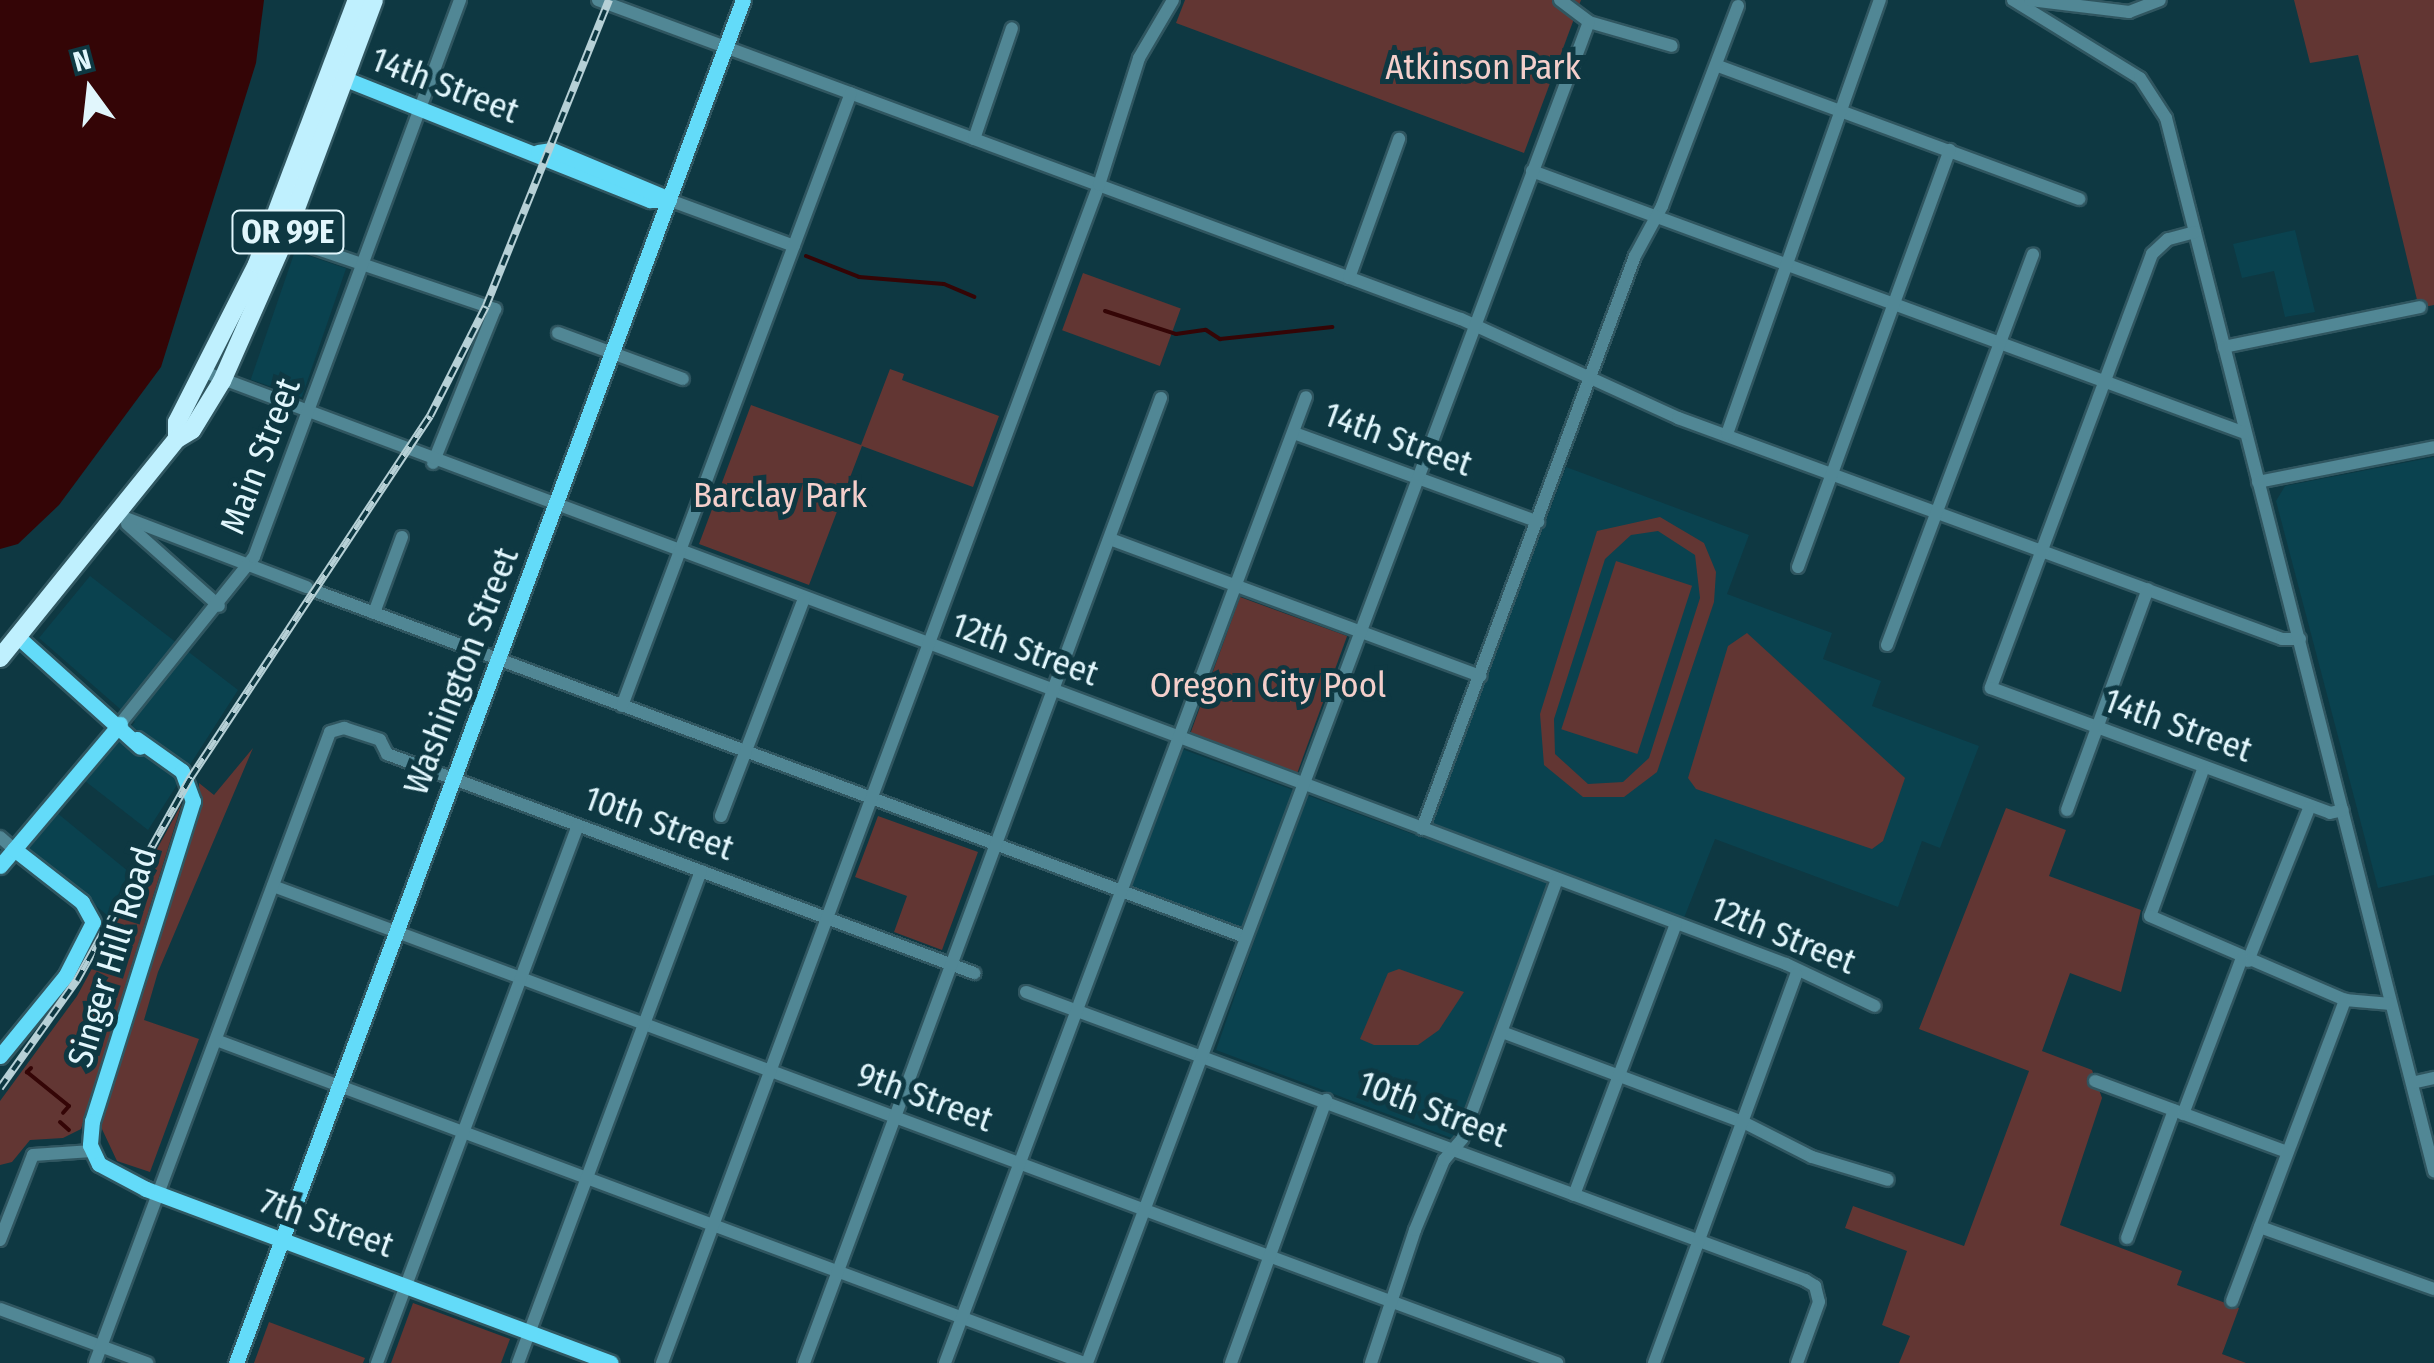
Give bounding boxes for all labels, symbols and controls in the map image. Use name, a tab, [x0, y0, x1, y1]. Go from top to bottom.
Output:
street label: 14th Street	[365, 38, 525, 132]
north arrow	[40, 40, 140, 140]
text: N	[70, 42, 94, 79]
park label: Atkinson Park	[1385, 46, 1581, 88]
road number: OR 99E	[230, 205, 346, 259]
street label: Main Street	[211, 372, 309, 540]
street label: 14th Street	[1318, 393, 1478, 485]
park label: Barclay Park	[693, 474, 867, 516]
street label: Washington Street	[395, 542, 527, 800]
street label: 12th Street	[946, 603, 1104, 695]
park label: Oregon City Pool	[1150, 664, 1386, 706]
street label: 14th Street	[2098, 679, 2258, 771]
street label: 10th Street	[578, 777, 740, 869]
street label: Singer Hill Road	[59, 842, 165, 1072]
street label: 12th Street	[1704, 887, 1862, 983]
street label: 9th Street	[851, 1053, 999, 1141]
street label: 10th Street	[1353, 1061, 1513, 1157]
street label: 7th Street	[255, 1180, 399, 1266]

